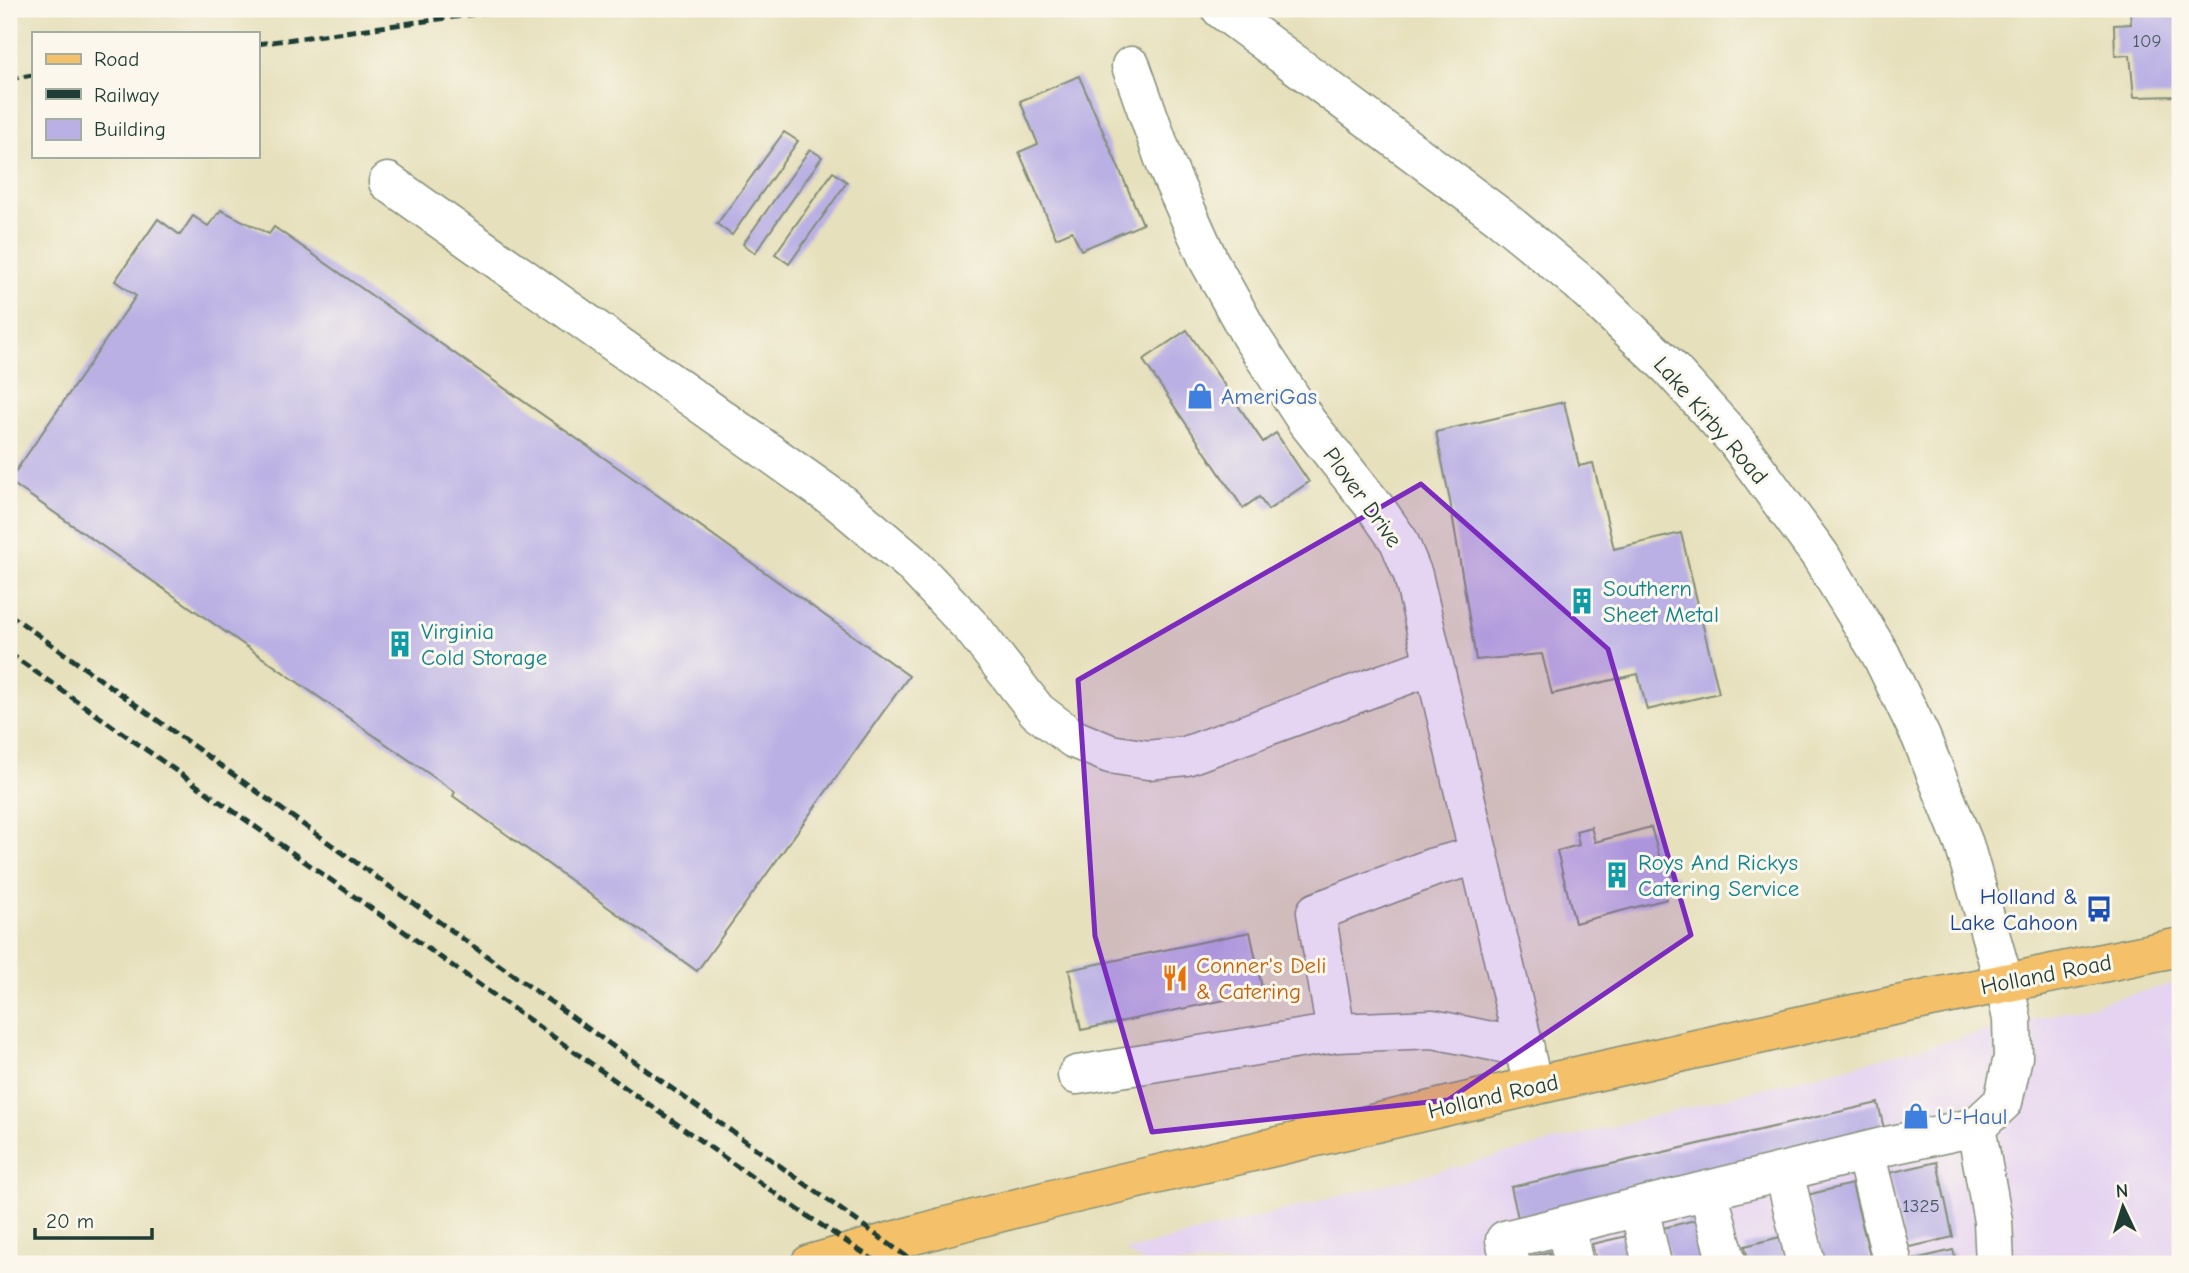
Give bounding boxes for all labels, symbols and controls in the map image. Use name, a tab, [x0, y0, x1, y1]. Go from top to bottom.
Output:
house number: 109	[2132, 30, 2162, 52]
legend	[32, 32, 259, 158]
text: Road	[94, 47, 139, 71]
text: Railway	[94, 83, 159, 107]
text: Building	[94, 117, 166, 141]
street label: Lake Kirby Road	[1648, 351, 1773, 490]
shop icon: AmeriGas	[1185, 381, 1215, 411]
place label: AmeriGas	[1221, 383, 1317, 410]
street label: Plover Drive	[1317, 442, 1408, 552]
place label: Southern Sheet Metal	[1603, 575, 1719, 628]
building icon: Southern Sheet Metal	[1567, 586, 1597, 616]
place label: Virginia Cold Storage	[421, 618, 547, 671]
building icon: Virginia Cold Storage	[385, 629, 415, 659]
place label: Roys And Rickys Catering Service	[1638, 849, 1799, 902]
building icon: Roys And Rickys Catering Service	[1602, 860, 1632, 890]
place label: Holland & Lake Cahoon	[1950, 883, 2078, 936]
bus stop icon: Holland & Lake Cahoon	[2084, 894, 2114, 924]
street label: Holland Road	[1978, 949, 2114, 1000]
place label: Conner's Deli & Catering	[1196, 952, 1326, 1005]
restaurant icon: Conner's Deli & Catering	[1160, 963, 1190, 993]
street label: Holland Road	[1425, 1068, 1561, 1125]
shop icon: U-Haul	[1901, 1101, 1931, 1131]
place label: U-Haul	[1937, 1103, 2007, 1130]
north arrow	[2088, 1172, 2158, 1242]
text: N	[2115, 1180, 2129, 1202]
house number: 1325	[1902, 1195, 1940, 1217]
scale bar	[35, 1196, 152, 1240]
text: 20 m	[46, 1209, 94, 1233]

